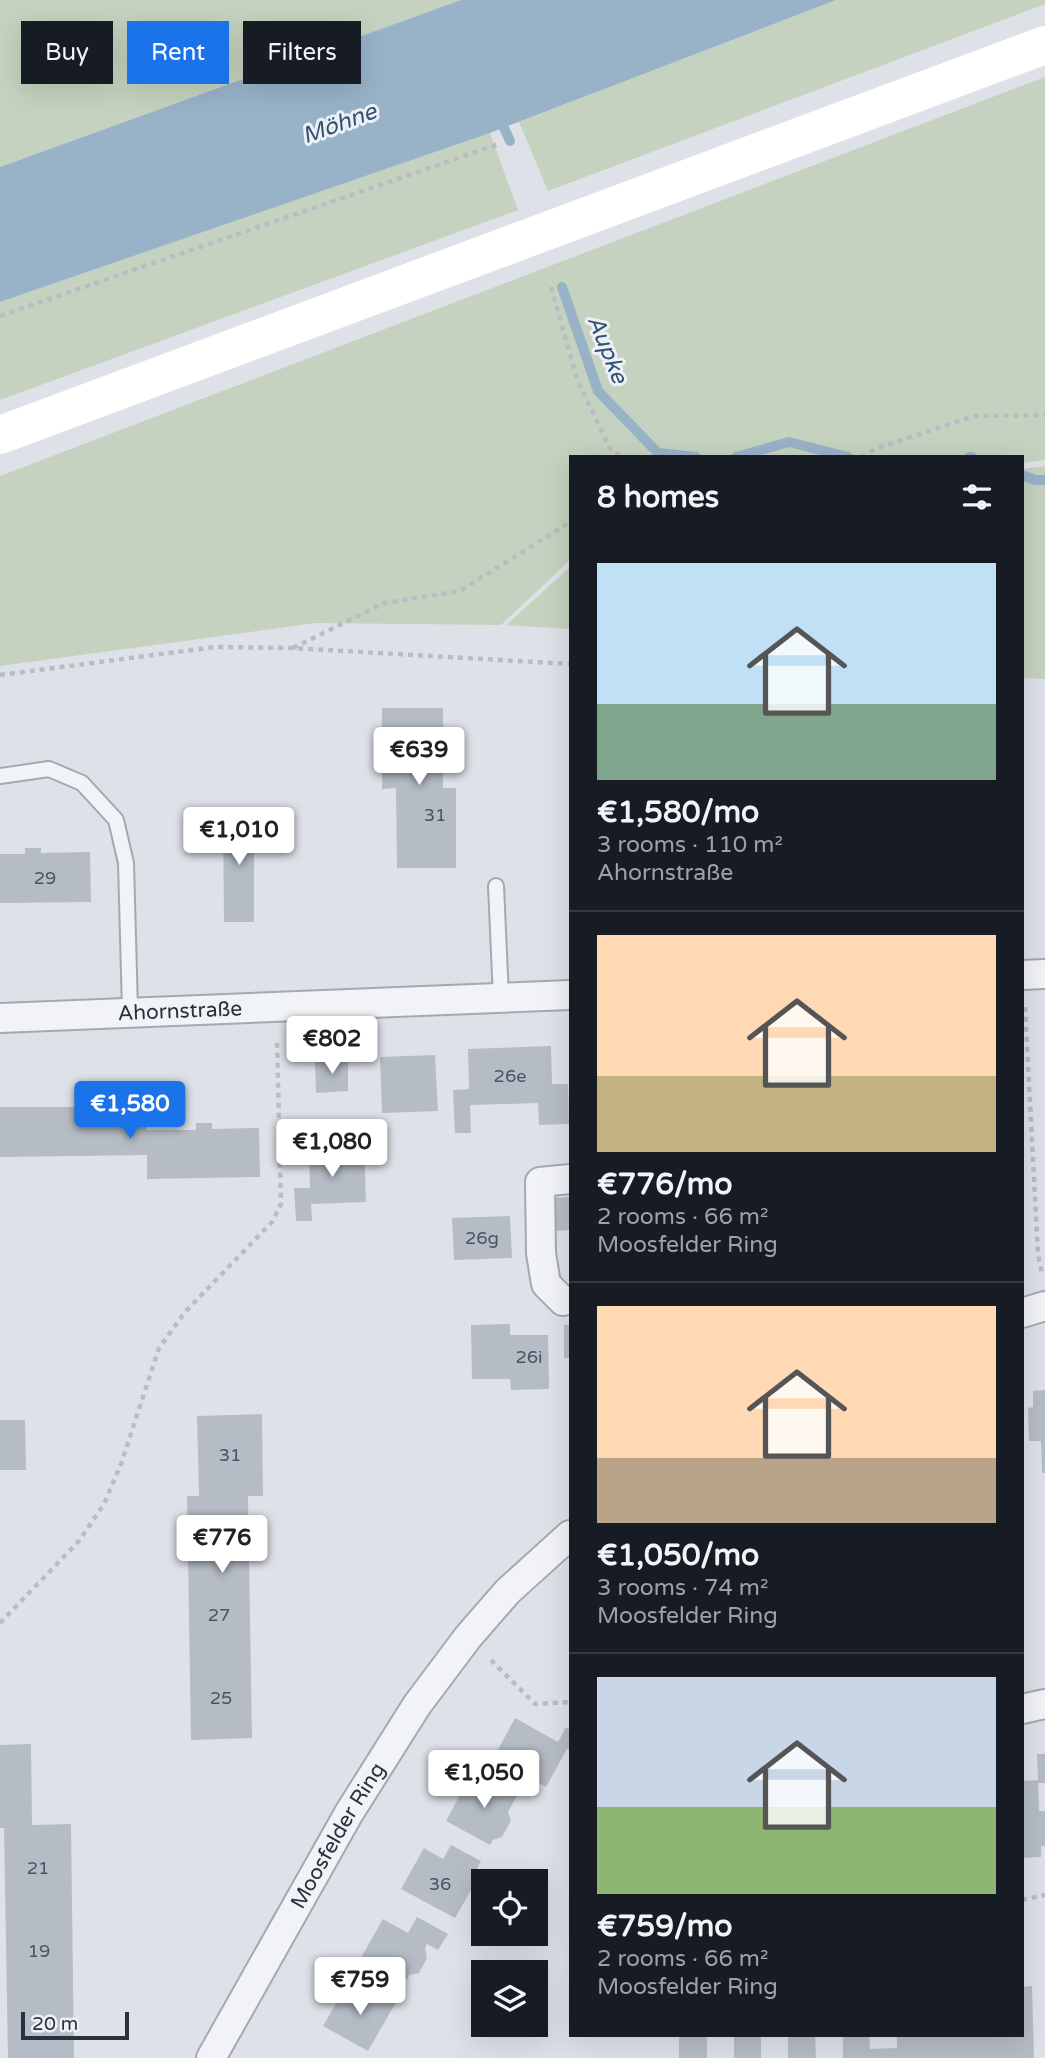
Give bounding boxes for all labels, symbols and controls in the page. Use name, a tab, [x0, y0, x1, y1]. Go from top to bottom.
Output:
chip: Buy	[21, 21, 113, 84]
chip: Rent	[127, 21, 229, 84]
chip: Filters	[243, 21, 361, 84]
water label: Möhne	[298, 97, 382, 150]
water label: Aupke	[581, 311, 634, 389]
icon: filters	[958, 478, 996, 516]
text: 8 homes	[597, 479, 719, 516]
icon: home	[734, 608, 860, 734]
pin: €639	[378, 728, 460, 787]
text: €639	[389, 736, 449, 764]
text: €1,580/mo	[597, 794, 759, 831]
house number: 31	[424, 804, 446, 826]
pin: €1,010	[182, 808, 296, 867]
text: €1,010	[199, 816, 279, 844]
text: 3 rooms · 110 m²	[597, 831, 783, 859]
text: Ahornstraße	[597, 859, 733, 887]
house number: 29	[34, 867, 56, 889]
icon: home	[734, 980, 860, 1106]
street label: Ahornstraße	[117, 996, 243, 1026]
pin: €802	[291, 1016, 373, 1076]
text: €802	[302, 1025, 362, 1053]
house number: 26e	[494, 1065, 526, 1087]
pin: €1,580	[73, 1082, 187, 1141]
text: €1,580	[90, 1090, 170, 1118]
pin: €1,080	[275, 1120, 389, 1179]
text: €1,080	[292, 1128, 372, 1156]
text: €776/mo	[597, 1166, 733, 1203]
text: 2 rooms · 66 m²	[597, 1203, 768, 1231]
house number: 26g	[465, 1227, 499, 1249]
text: Moosfelder Ring	[597, 1231, 778, 1259]
house number: 26i	[515, 1346, 543, 1368]
icon: home	[734, 1351, 860, 1477]
house number: 31	[219, 1444, 241, 1466]
pin: €776	[181, 1516, 263, 1575]
text: €776	[192, 1524, 252, 1552]
text: €1,050/mo	[597, 1537, 759, 1574]
text: 3 rooms · 74 m²	[597, 1574, 768, 1602]
text: Moosfelder Ring	[597, 1602, 778, 1630]
house number: 27	[208, 1604, 230, 1626]
house number: 25	[210, 1687, 232, 1709]
icon: home	[734, 1722, 860, 1848]
pin: €1,050	[427, 1750, 541, 1810]
street label: Moosfelder Ring	[286, 1758, 391, 1913]
text: €1,050	[444, 1759, 524, 1787]
house number: 21	[27, 1857, 49, 1879]
map controls	[471, 1869, 548, 2037]
button: locate	[471, 1869, 548, 1946]
house number: 36	[429, 1873, 451, 1895]
text: €759/mo	[597, 1908, 733, 1945]
house number: 19	[28, 1940, 50, 1962]
text: 2 rooms · 66 m²	[597, 1945, 768, 1973]
pin: €759	[319, 1958, 401, 2017]
button: layers	[471, 1960, 548, 2037]
text: €759	[330, 1966, 390, 1994]
text: Moosfelder Ring	[597, 1973, 778, 2001]
scale bar	[21, 2009, 130, 2041]
text: 20 m	[32, 2013, 78, 2035]

